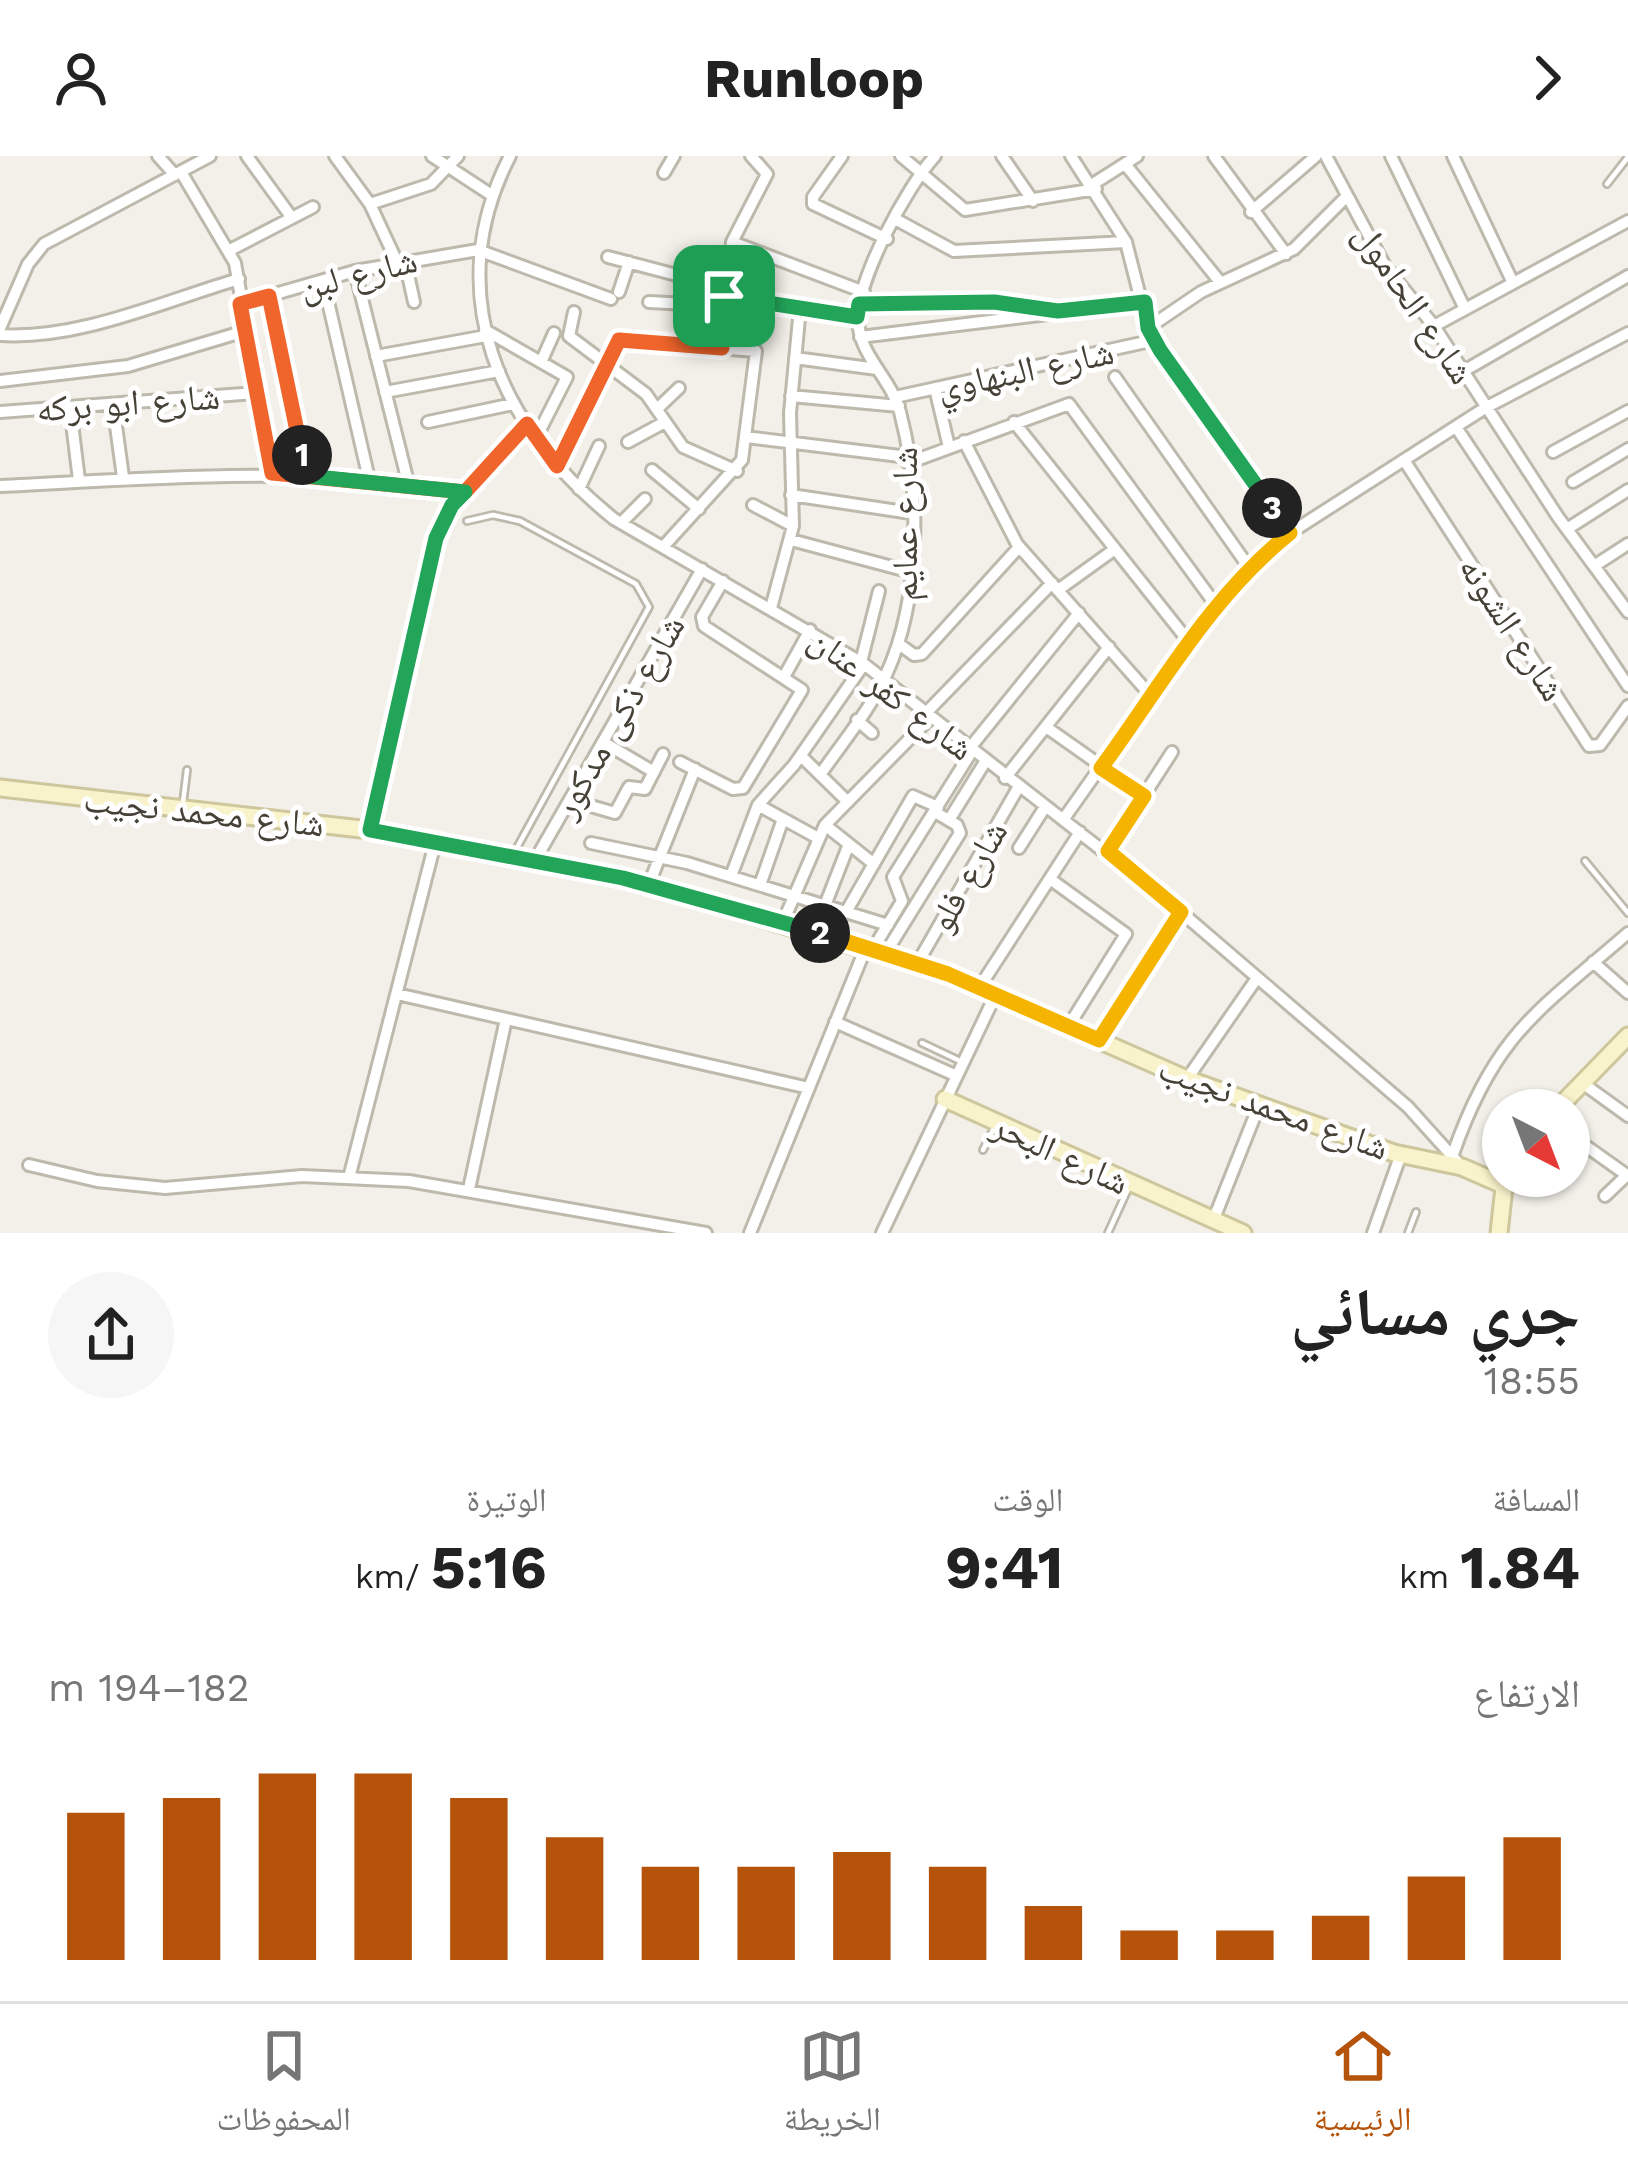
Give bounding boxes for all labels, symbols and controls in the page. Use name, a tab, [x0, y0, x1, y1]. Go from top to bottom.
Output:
icon: person	[48, 45, 114, 111]
icon: forward	[1514, 45, 1580, 111]
text: Runloop	[704, 47, 924, 110]
street label: شارع الحامول	[1344, 215, 1483, 392]
street label: شارع لبن	[295, 239, 422, 310]
pin	[673, 245, 775, 347]
icon: arrive	[691, 263, 757, 329]
street label: شارع البنهاوي	[933, 331, 1119, 416]
street label: شارع ابو بركه	[35, 376, 221, 431]
pin: 1	[272, 425, 332, 485]
text: 1	[295, 435, 309, 474]
street label: شارع عمايم	[884, 447, 928, 601]
pin: 3	[1242, 478, 1302, 538]
text: 3	[1262, 488, 1282, 527]
street label: شارع الشونه	[1449, 548, 1574, 709]
street label: شارع ذكى مدكور	[543, 608, 695, 827]
street label: شارع كفر عنان	[800, 618, 982, 770]
street label: شارع محمد نجيب	[81, 778, 326, 846]
street label: شارع فلو	[919, 813, 1017, 940]
pin: 2	[790, 903, 850, 963]
text: 2	[810, 913, 830, 952]
street label: شارع محمد نجيب	[1153, 1047, 1394, 1170]
north arrow	[1482, 1089, 1590, 1197]
map controls	[1482, 1089, 1590, 1197]
street label: شارع البحر	[984, 1104, 1136, 1205]
button: share	[48, 1272, 174, 1398]
text: جري مسائي	[1290, 1274, 1580, 1351]
text: 18:55	[1484, 1358, 1580, 1403]
text: الوتيرة	[466, 1480, 547, 1519]
text: الوقت	[992, 1480, 1063, 1519]
text: المسافة	[1493, 1480, 1580, 1519]
text: 5:16	[431, 1532, 547, 1603]
text: 9:41	[945, 1532, 1063, 1603]
text: 1.84	[1460, 1532, 1580, 1603]
text: /km	[355, 1557, 431, 1596]
text: km	[1399, 1557, 1460, 1596]
text: 182–194 m	[48, 1665, 249, 1710]
text: الارتفاع	[1474, 1671, 1580, 1716]
tab: المحفوظات	[216, 2023, 351, 2151]
tab: الخريطة	[784, 2023, 881, 2151]
tab: الرئيسية	[1314, 2023, 1412, 2151]

